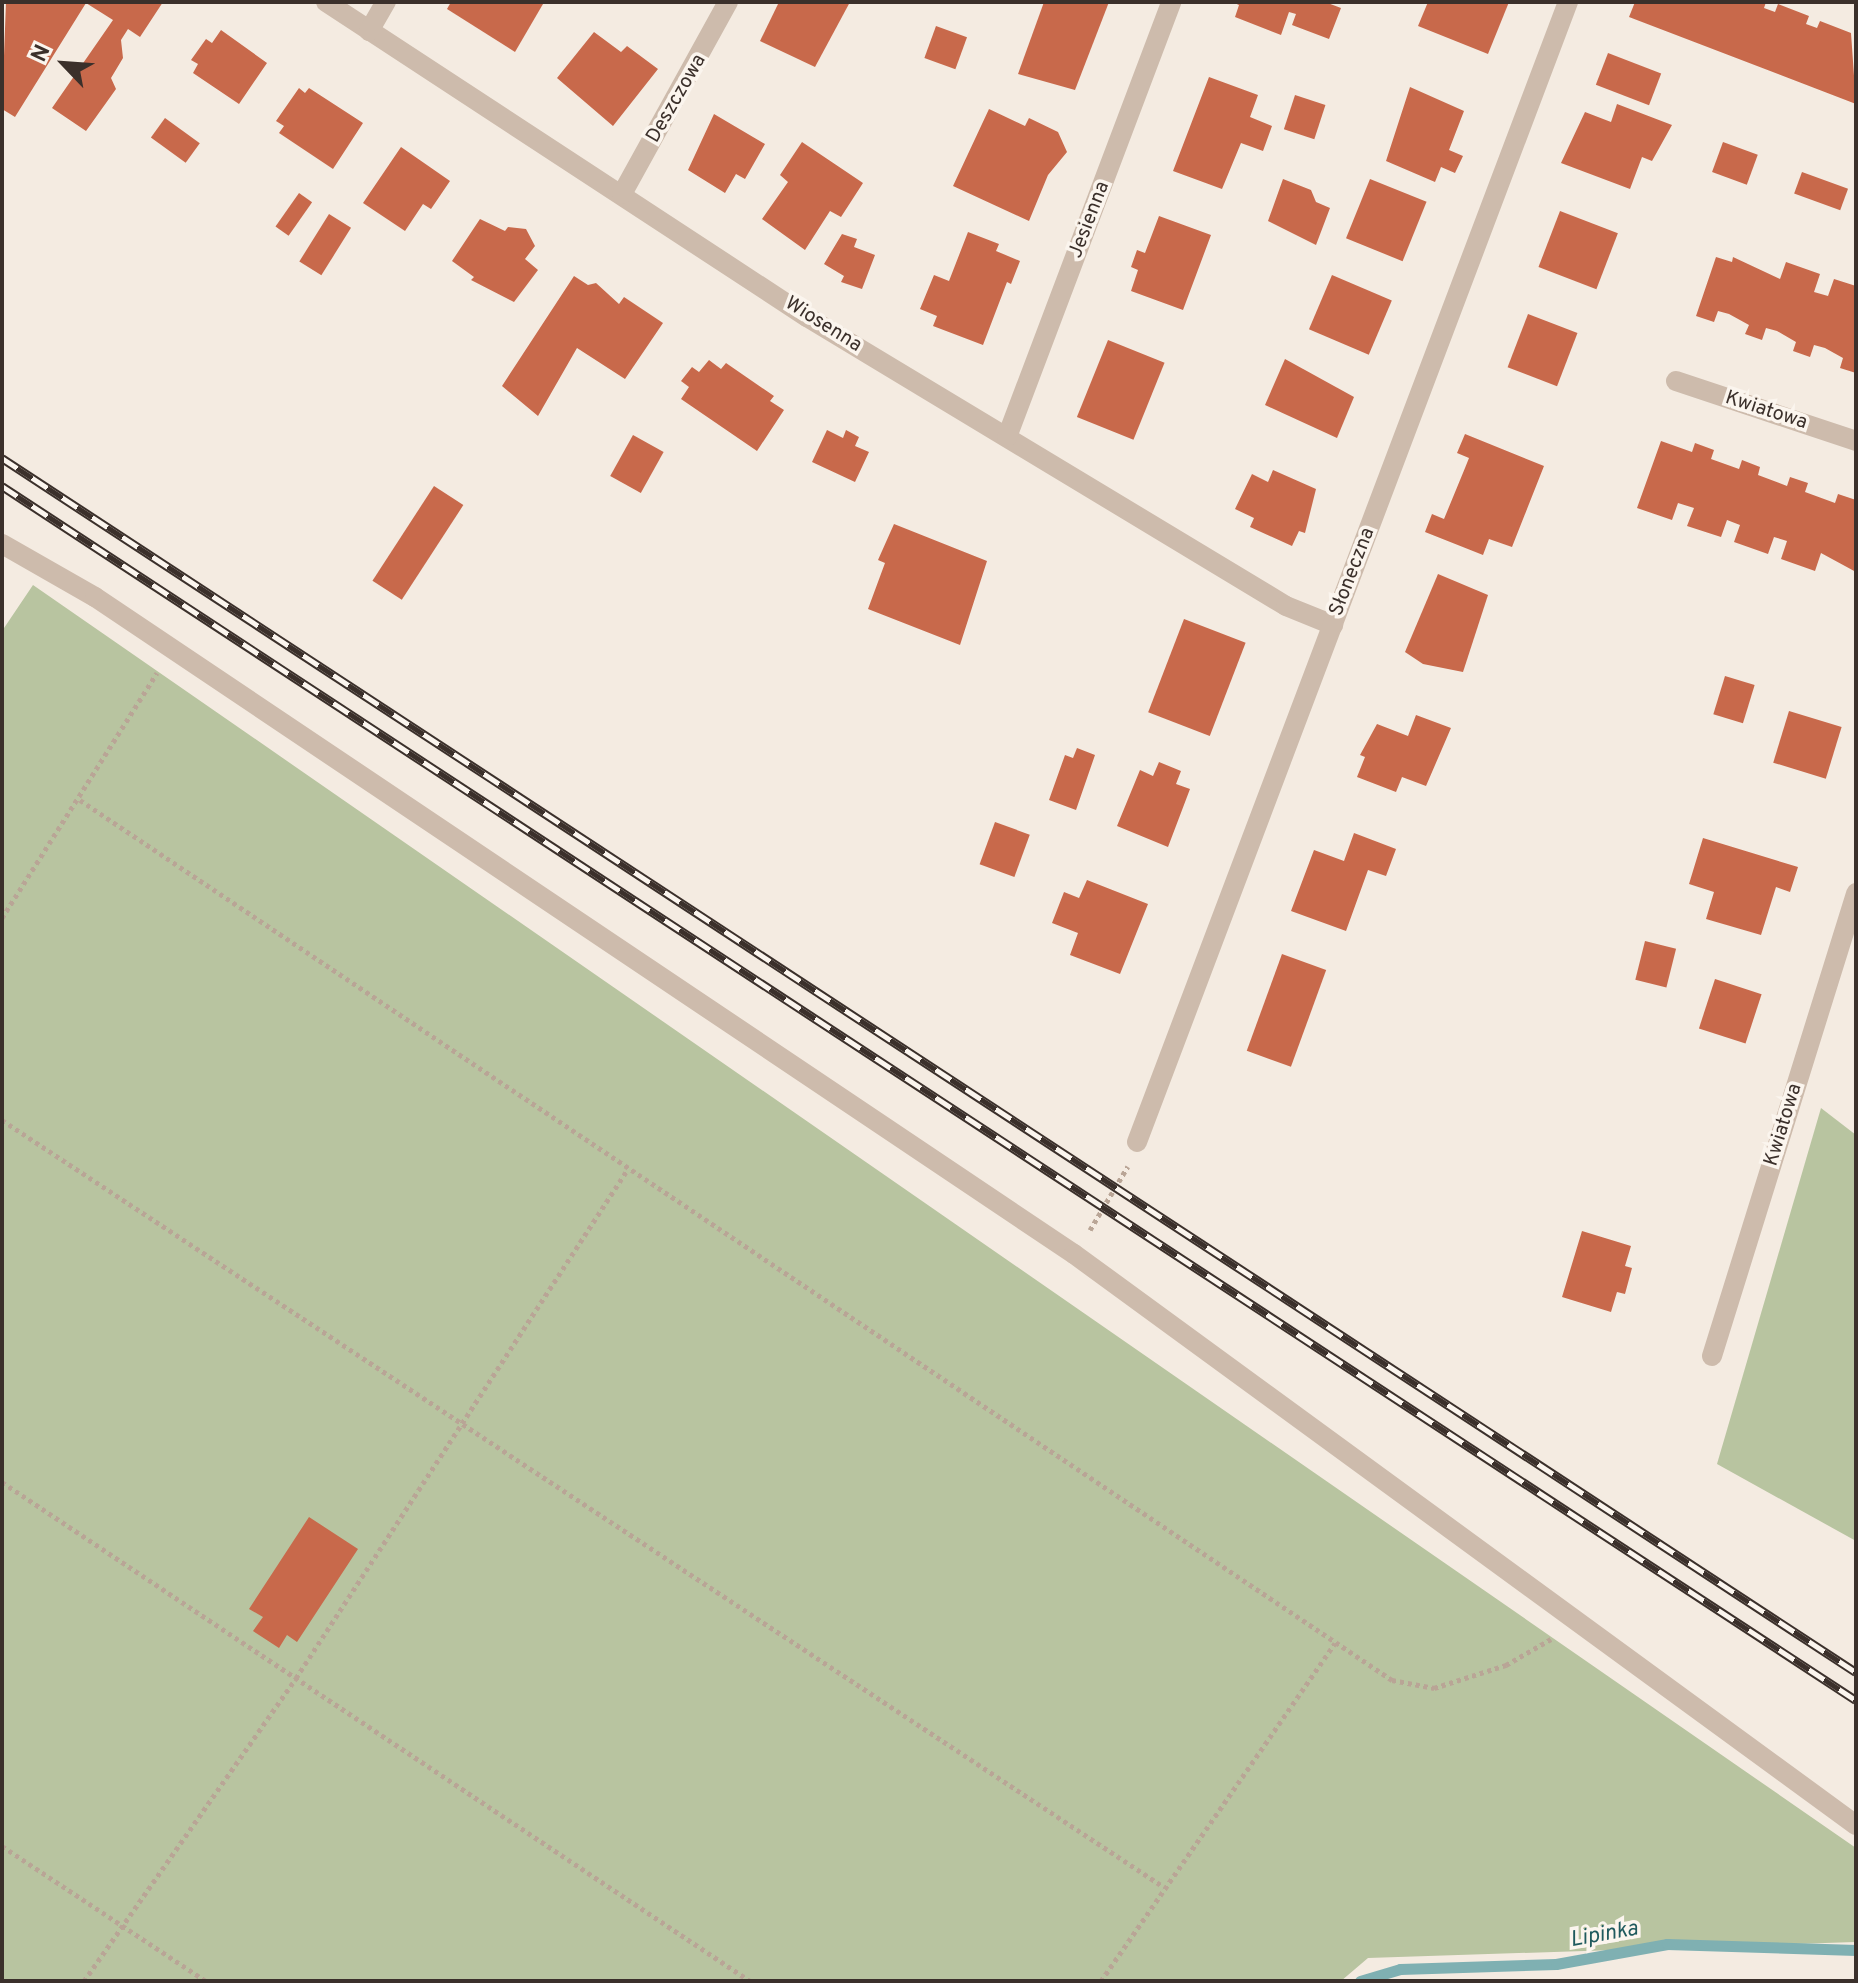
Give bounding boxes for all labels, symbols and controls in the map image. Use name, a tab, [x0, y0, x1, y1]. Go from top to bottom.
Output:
north arrow	[24, 24, 104, 104]
text: N	[26, 41, 57, 67]
street label: Deszczowa	[642, 50, 712, 148]
street label: Jesienna	[1064, 178, 1116, 262]
street label: Wiosenna	[780, 292, 866, 358]
street label: Kwiatowa	[1722, 386, 1810, 436]
street label: Słoneczna	[1325, 524, 1381, 620]
street label: Kwiatowa	[1760, 1081, 1808, 1169]
water label: Lipinka	[1568, 1916, 1640, 1954]

